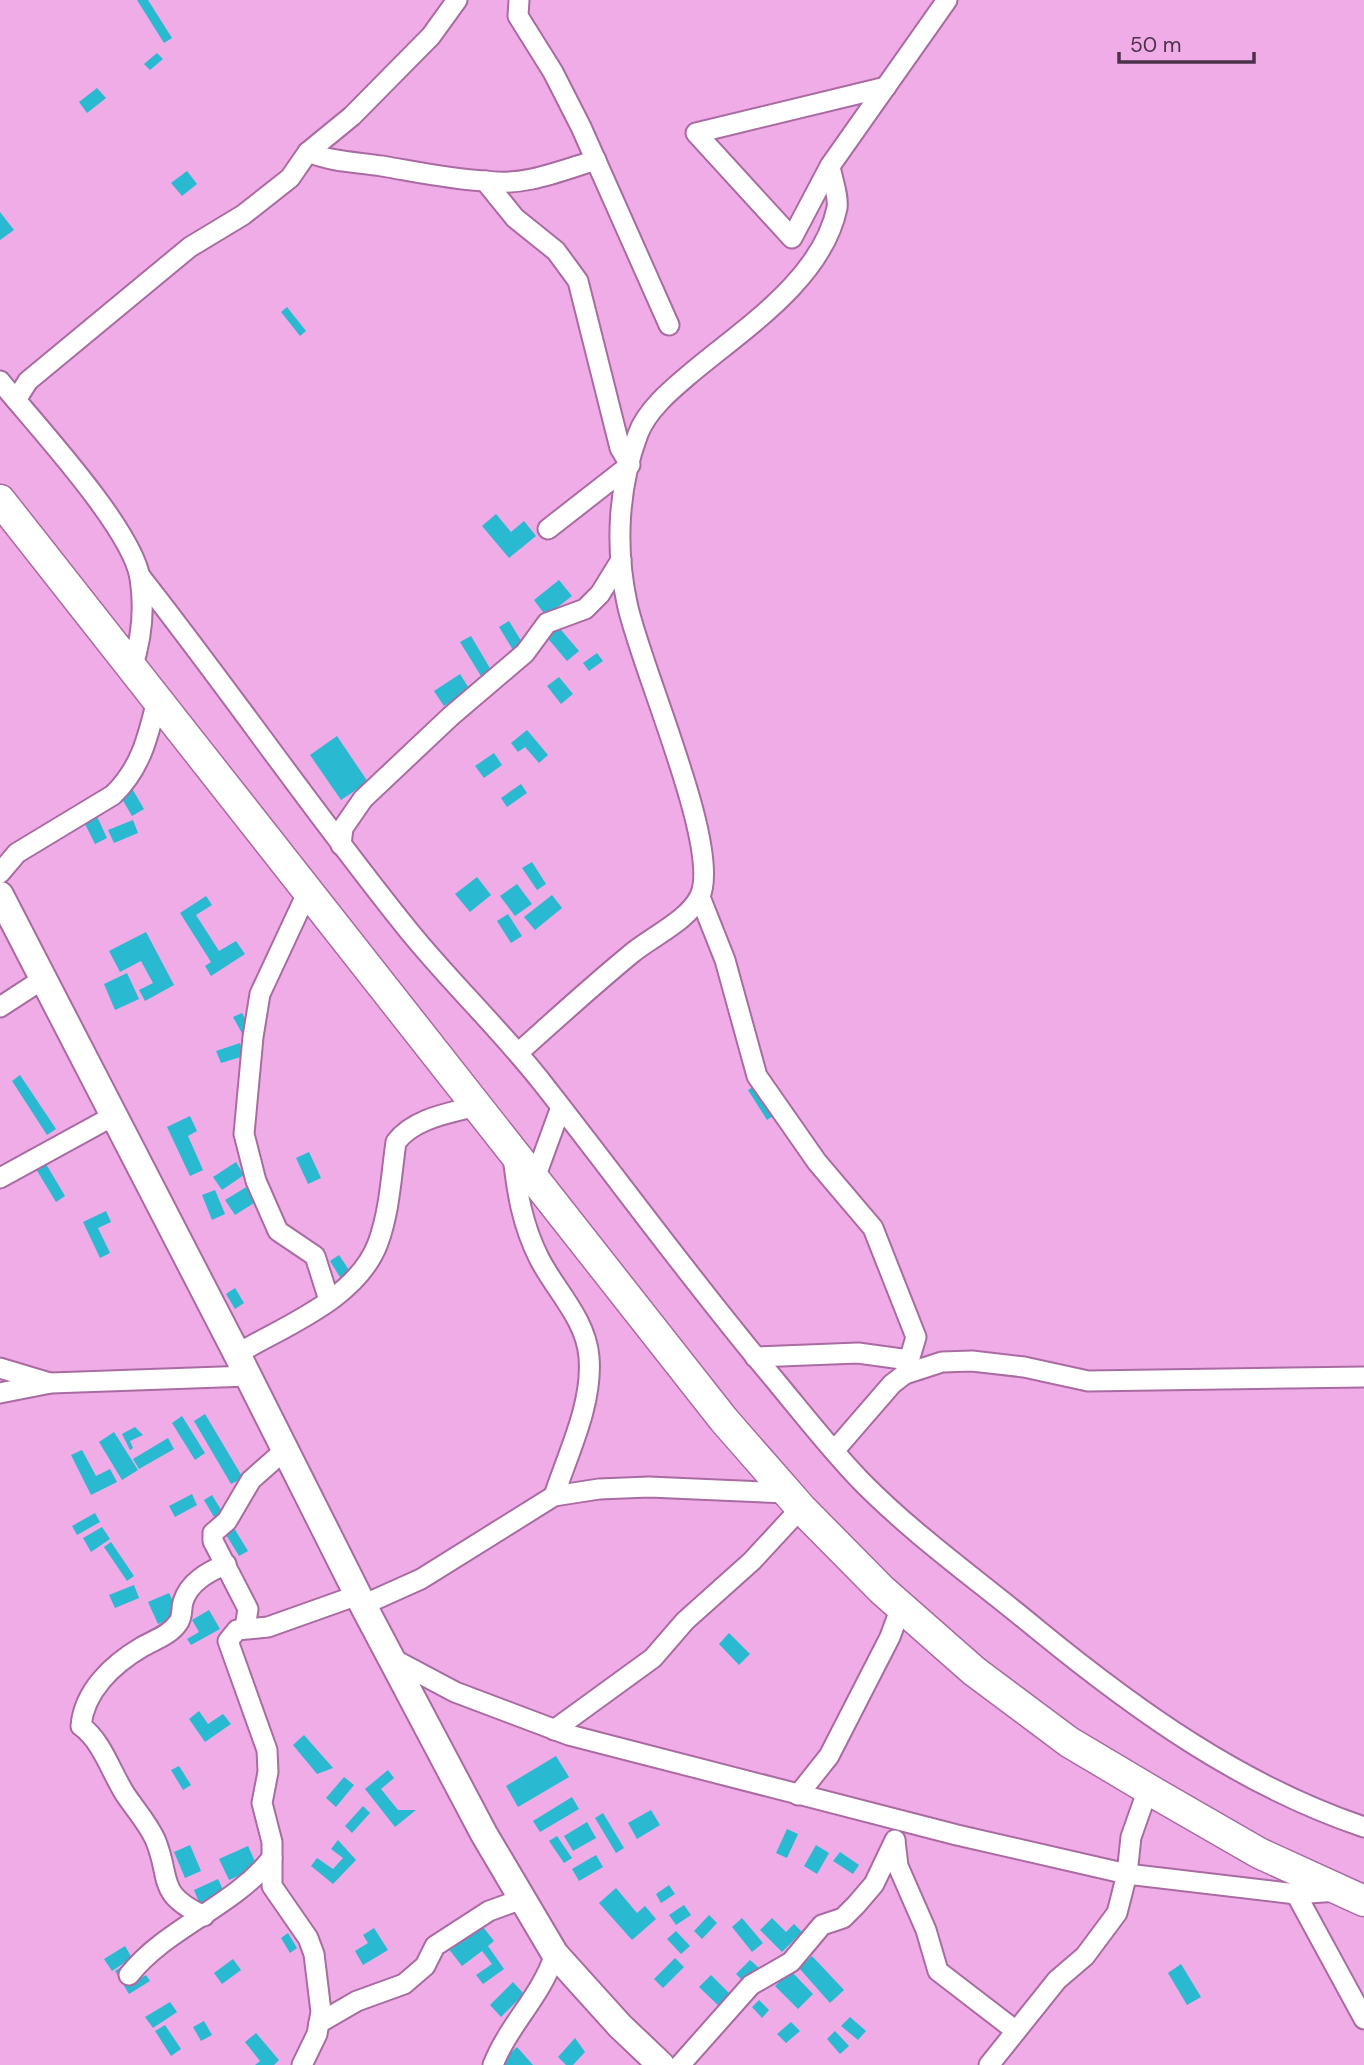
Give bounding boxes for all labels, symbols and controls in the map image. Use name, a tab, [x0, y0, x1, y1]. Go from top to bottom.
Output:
scale bar	[1119, 21, 1254, 65]
text: 50 m	[1130, 31, 1181, 59]

